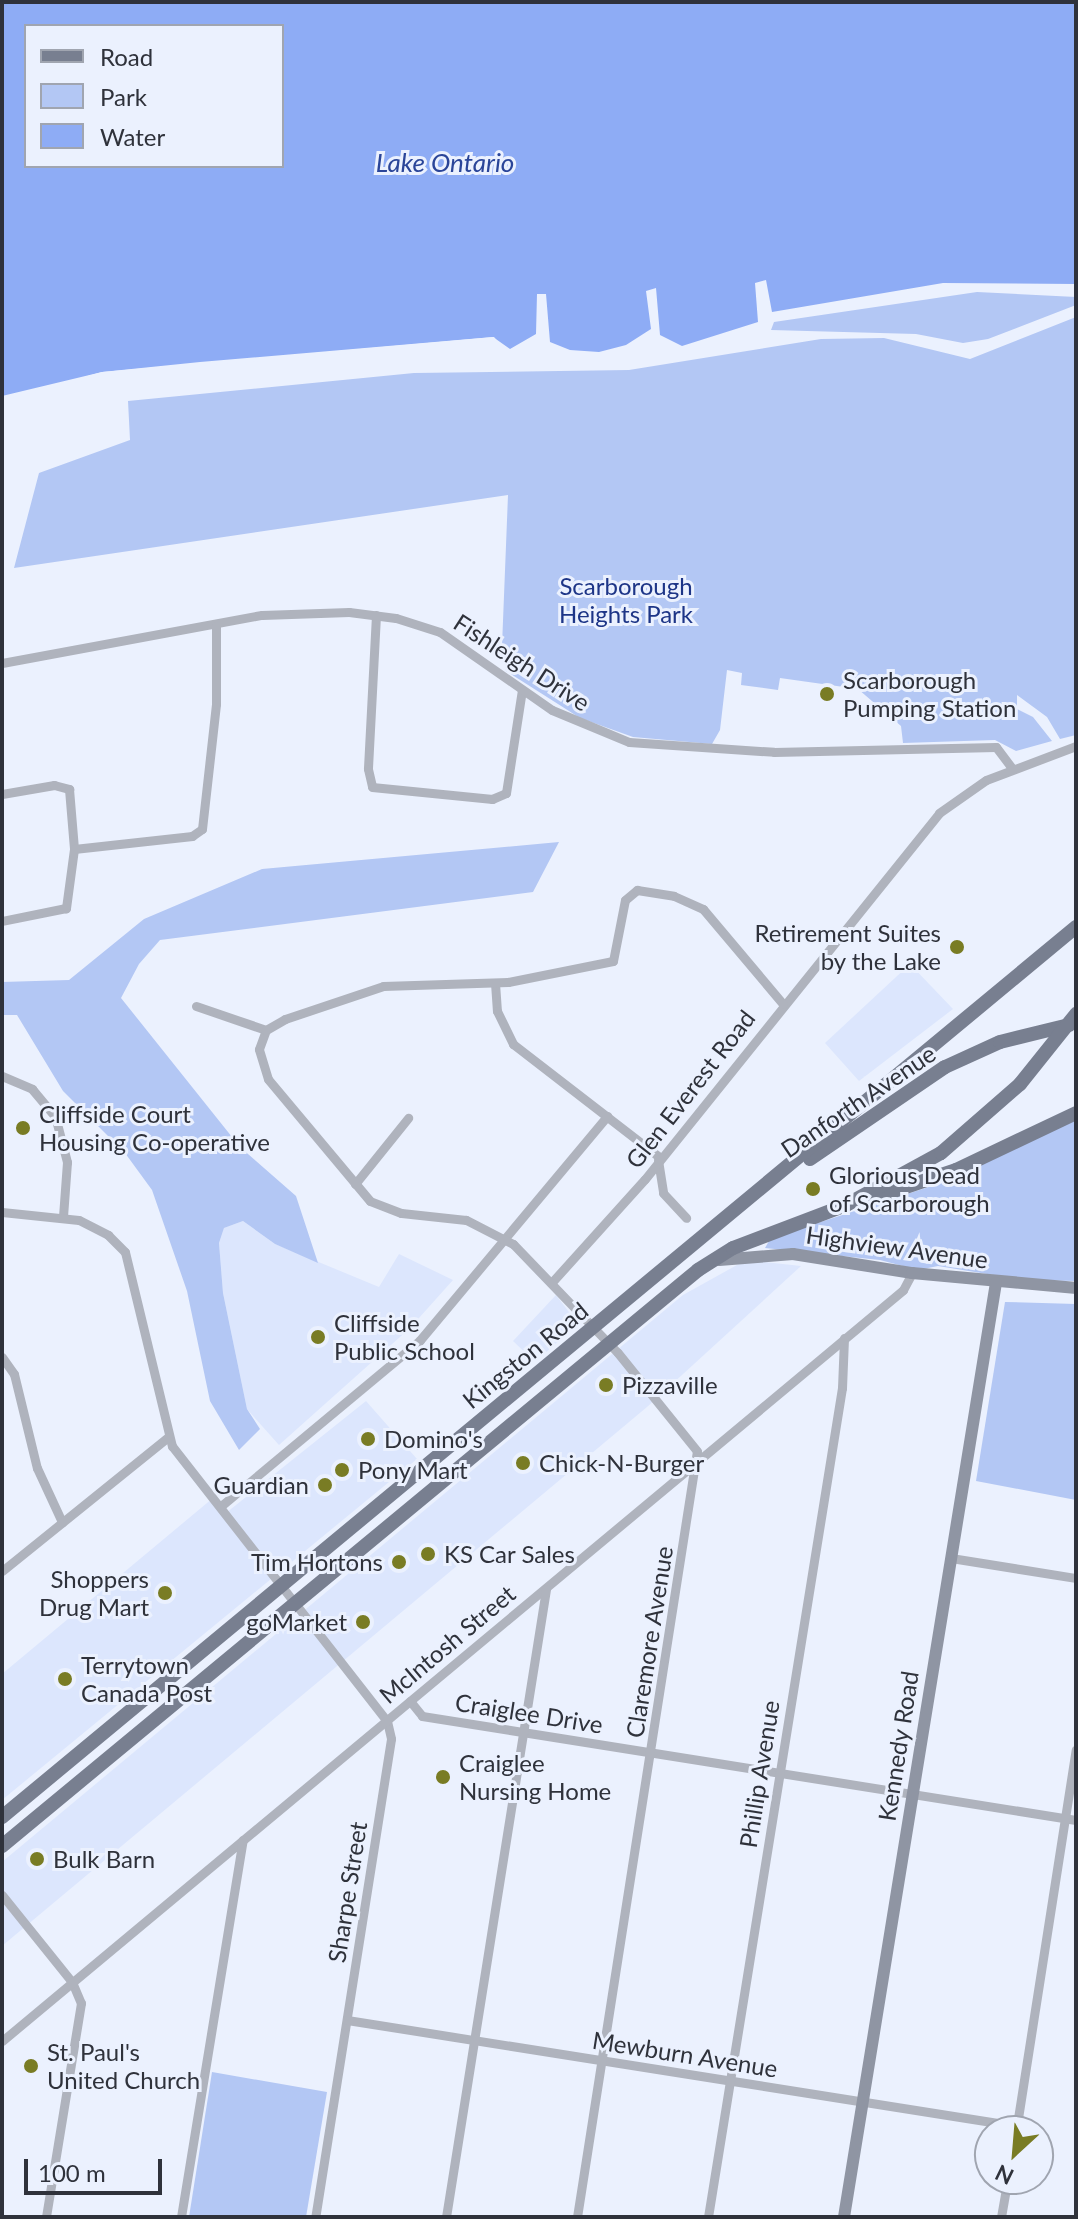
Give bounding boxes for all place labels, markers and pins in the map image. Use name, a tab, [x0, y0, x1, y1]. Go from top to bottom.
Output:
place label: Scarborough Pumping Station	[843, 666, 1016, 722]
marker: Scarborough Pumping Station	[818, 685, 836, 703]
place label: Retirement Suites by the Lake	[755, 919, 941, 975]
marker: Retirement Suites by the Lake	[948, 938, 966, 956]
place label: Cliffside Court Housing Co-operative	[39, 1100, 270, 1156]
marker: Cliffside Court Housing Co-operative	[14, 1119, 32, 1137]
place label: Glorious Dead of Scarborough	[829, 1161, 990, 1217]
marker: Glorious Dead of Scarborough	[804, 1180, 822, 1198]
place label: Cliffside Public School	[334, 1309, 475, 1365]
marker: Cliffside Public School	[309, 1328, 327, 1346]
place label: Pizzaville	[622, 1371, 718, 1399]
marker: Pizzaville	[597, 1376, 615, 1394]
place label: Domino's	[384, 1425, 483, 1453]
marker: Domino's	[359, 1430, 377, 1448]
place label: Chick-N-Burger	[539, 1449, 704, 1477]
marker: Chick-N-Burger	[514, 1454, 532, 1472]
place label: Pony Mart	[358, 1456, 468, 1484]
marker: Pony Mart	[333, 1461, 351, 1479]
place label: Guardian	[214, 1471, 309, 1499]
marker: Guardian	[316, 1476, 334, 1494]
place label: KS Car Sales	[444, 1540, 575, 1568]
marker: KS Car Sales	[419, 1545, 437, 1563]
place label: Tim Hortons	[251, 1548, 383, 1576]
marker: Tim Hortons	[390, 1553, 408, 1571]
place label: Shoppers Drug Mart	[39, 1565, 149, 1621]
marker: Shoppers Drug Mart	[156, 1584, 174, 1602]
place label: goMarket	[246, 1608, 347, 1636]
marker: goMarket	[354, 1613, 372, 1631]
place label: Terrytown Canada Post	[81, 1651, 212, 1707]
marker: Terrytown Canada Post	[56, 1670, 74, 1688]
place label: Craiglee Nursing Home	[459, 1749, 611, 1805]
marker: Craiglee Nursing Home	[434, 1768, 452, 1786]
place label: Bulk Barn	[53, 1845, 155, 1873]
marker: Bulk Barn	[28, 1850, 46, 1868]
place label: St. Paul's United Church	[47, 2038, 200, 2094]
marker: St. Paul's United Church	[22, 2057, 40, 2075]

